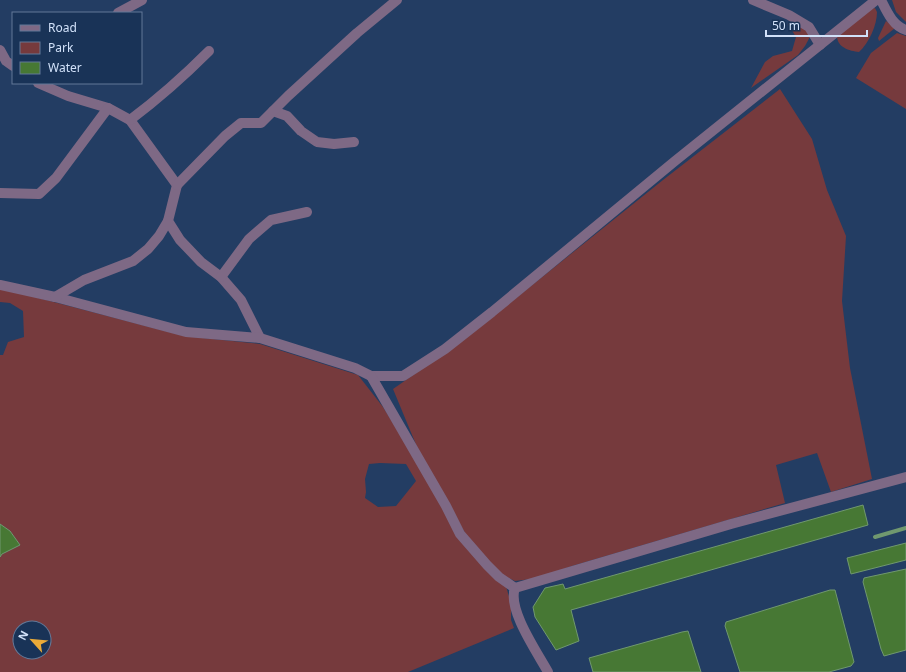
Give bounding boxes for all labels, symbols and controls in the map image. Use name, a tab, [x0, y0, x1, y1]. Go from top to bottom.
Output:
legend	[12, 12, 142, 84]
scale bar	[766, 12, 867, 38]
text: 50 m	[772, 17, 800, 34]
text: Road	[48, 19, 77, 36]
text: Park	[48, 39, 74, 56]
text: Water	[48, 59, 82, 76]
north arrow	[12, 620, 52, 660]
text: N	[14, 628, 31, 643]

